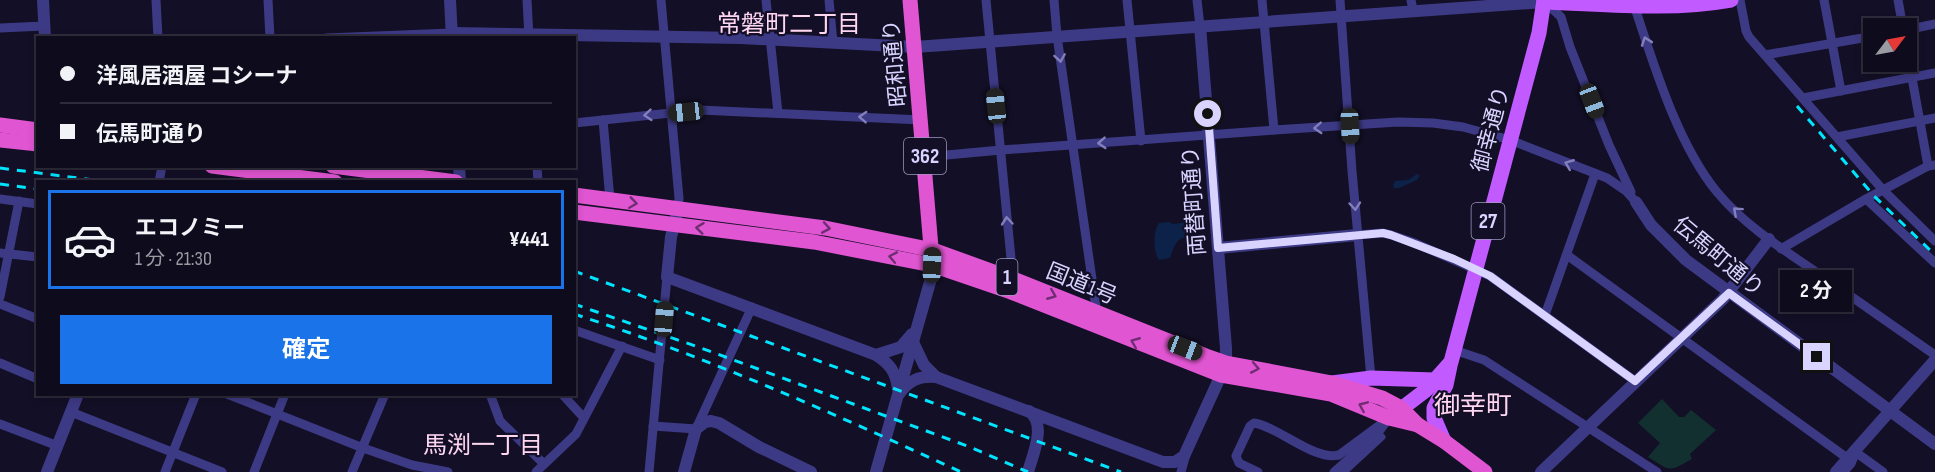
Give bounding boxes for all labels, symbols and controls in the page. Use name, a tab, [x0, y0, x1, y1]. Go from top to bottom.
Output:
district label: 常磐町二丁目	[717, 10, 861, 39]
street label: 昭和通り	[878, 18, 913, 108]
north arrow	[1863, 18, 1917, 72]
map controls	[1863, 18, 1917, 72]
one-way arrow	[1641, 36, 1653, 47]
one-way arrow	[1054, 53, 1066, 63]
text: 洋風居酒屋 コシーナ	[96, 63, 297, 90]
car	[1577, 81, 1607, 121]
street label: 御幸通り	[1467, 83, 1516, 175]
car	[985, 87, 1007, 125]
route start	[1194, 100, 1221, 127]
car	[667, 101, 705, 123]
one-way arrow	[643, 108, 652, 121]
car	[1340, 108, 1360, 144]
one-way arrow	[859, 110, 868, 123]
text: 伝馬町通り	[96, 121, 206, 148]
one-way arrow	[1313, 121, 1322, 134]
one-way arrow	[1098, 136, 1107, 149]
road number: 362	[904, 138, 946, 174]
street label: 両替町通り	[1177, 145, 1212, 257]
one-way arrow	[1564, 159, 1575, 171]
one-way arrow	[628, 196, 637, 208]
one-way arrow	[1348, 201, 1361, 210]
road number: 27	[1472, 203, 1504, 239]
one-way arrow	[1733, 207, 1743, 218]
street label: 伝馬町通り	[1667, 211, 1769, 303]
icon: car	[63, 213, 117, 267]
text: エコノミー	[135, 215, 245, 242]
one-way arrow	[1001, 216, 1014, 225]
one-way arrow	[695, 222, 704, 234]
one-way arrow	[821, 222, 830, 234]
text: ¥441	[509, 226, 549, 253]
text: 1 分 · 21:30	[135, 247, 212, 271]
car	[922, 247, 942, 283]
one-way arrow	[888, 251, 898, 264]
street label: 国道1号	[1042, 258, 1121, 311]
road number: 1	[996, 259, 1018, 295]
callout: 2 分	[1781, 270, 1853, 312]
text: 2 分	[1800, 279, 1832, 303]
one-way arrow	[1046, 288, 1057, 300]
car	[653, 300, 675, 338]
button: 確定	[60, 315, 552, 384]
car	[1165, 333, 1205, 363]
one-way arrow	[1131, 337, 1142, 349]
route end	[1803, 343, 1830, 370]
one-way arrow	[1250, 361, 1260, 374]
district label: 御幸町	[1434, 391, 1512, 422]
one-way arrow	[1358, 401, 1369, 413]
district label: 馬渕一丁目	[423, 431, 543, 460]

